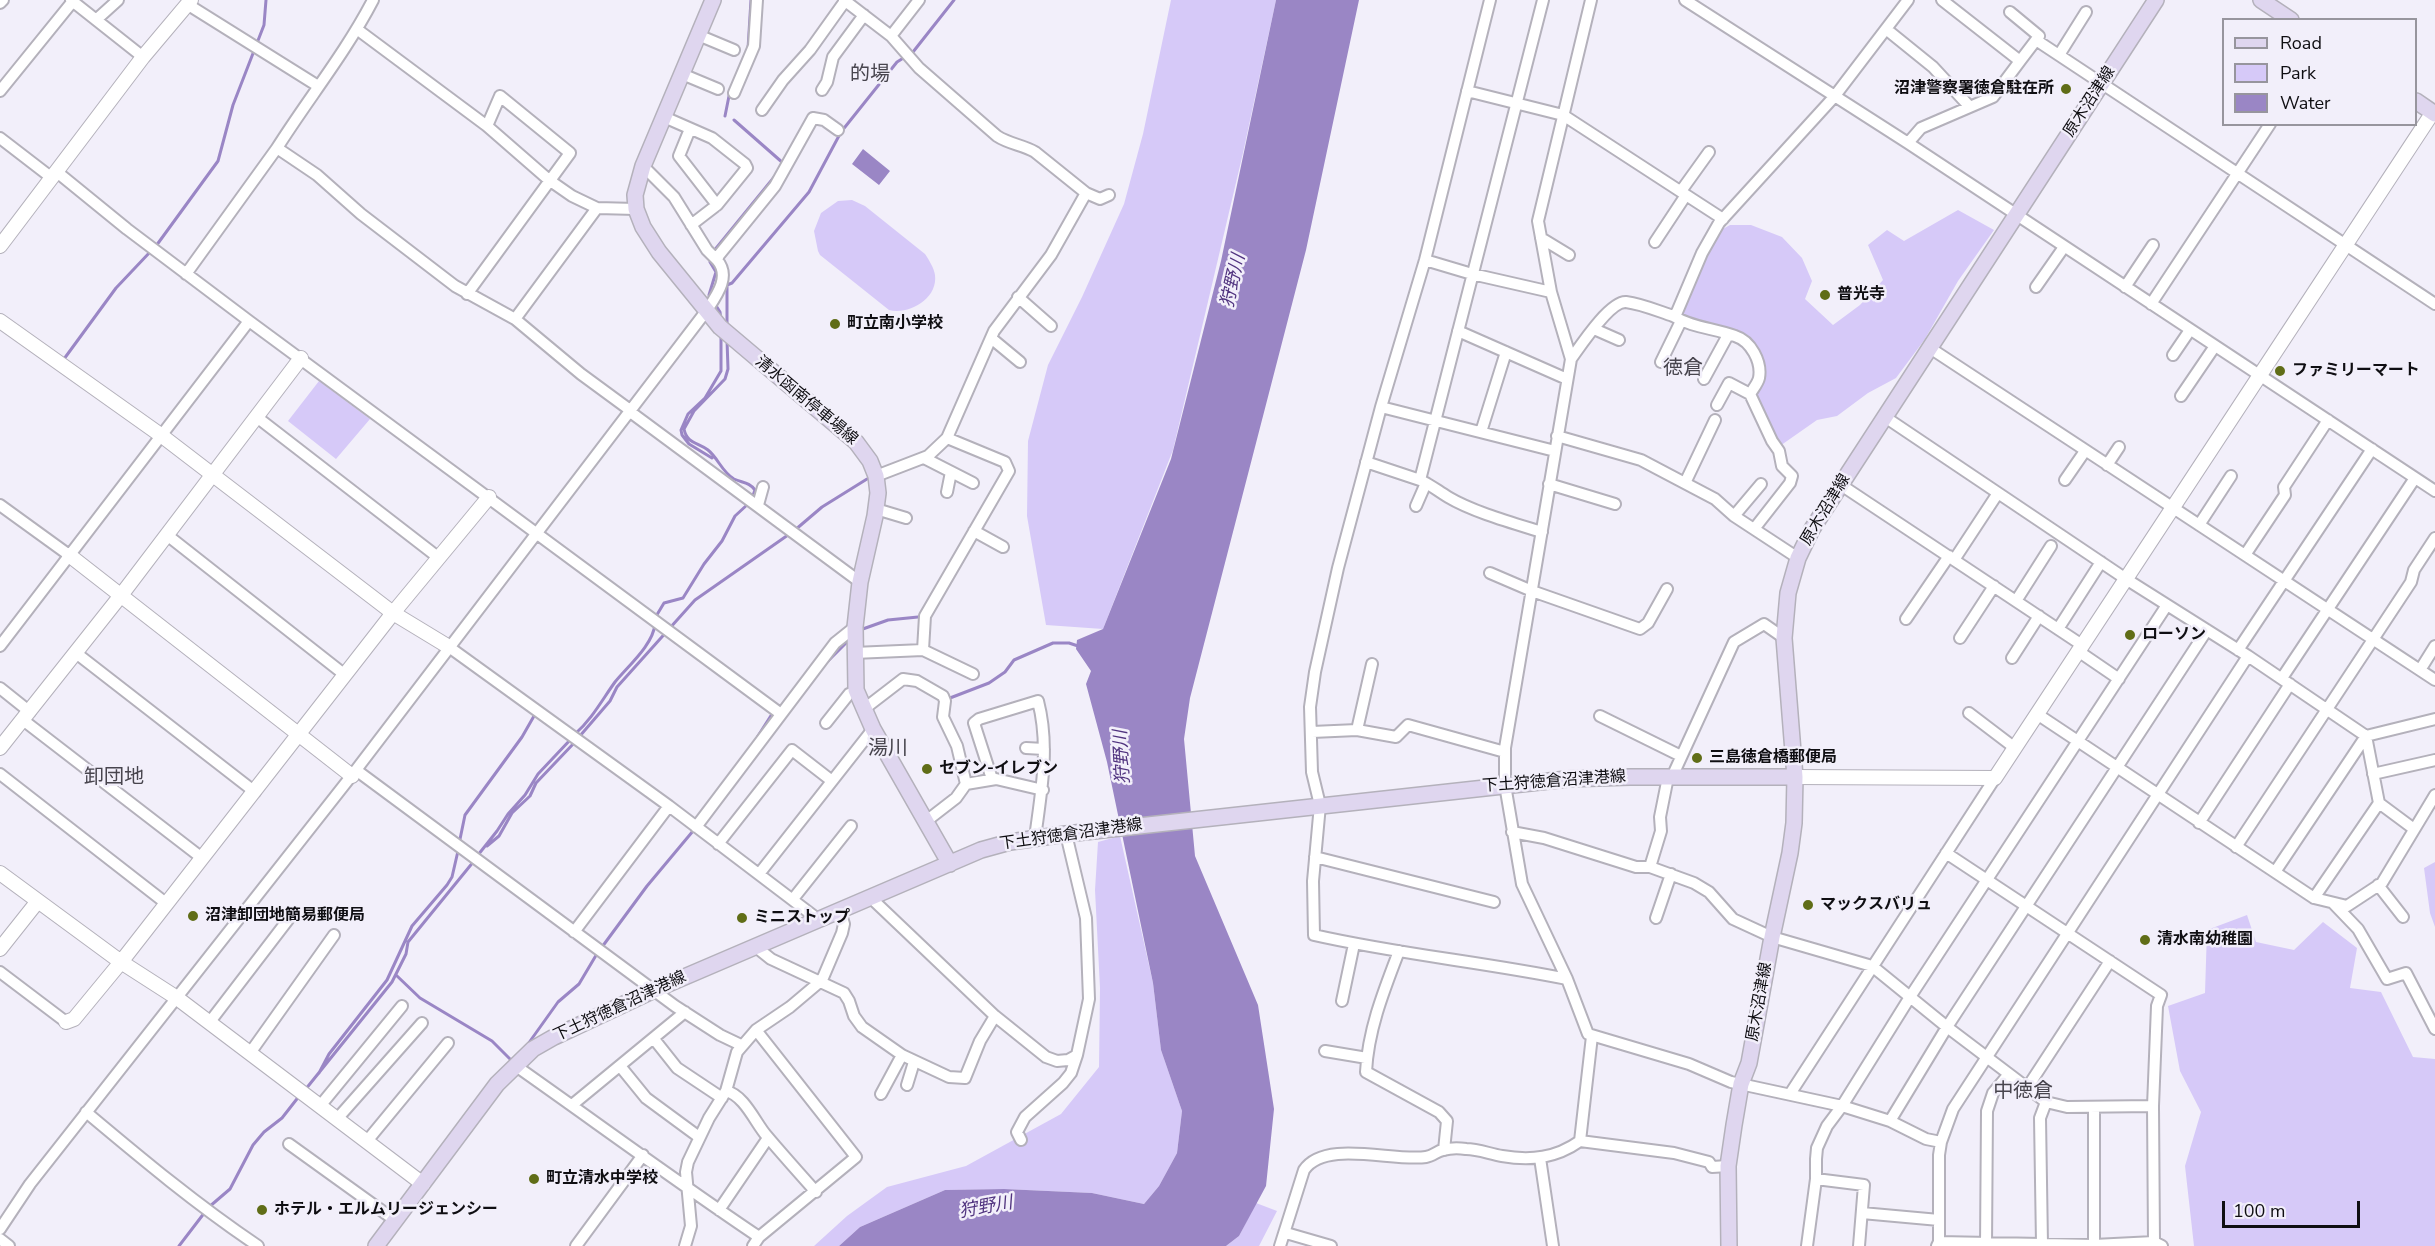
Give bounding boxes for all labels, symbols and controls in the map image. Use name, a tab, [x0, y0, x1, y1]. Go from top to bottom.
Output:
legend	[2222, 18, 2417, 126]
text: Road	[2280, 31, 2322, 55]
text: Park	[2280, 61, 2316, 85]
district label: 的場	[850, 63, 890, 87]
street label: 原木沼津線	[2060, 63, 2120, 141]
place label: 沼津警察署徳倉駐在所	[1894, 79, 2054, 99]
marker: 沼津警察署徳倉駐在所	[2059, 82, 2073, 96]
text: Water	[2280, 91, 2331, 115]
water label: 狩野川	[1217, 252, 1251, 310]
place label: 普光寺	[1837, 285, 1885, 305]
marker: 普光寺	[1818, 288, 1832, 302]
place label: 町立南小学校	[847, 314, 943, 334]
marker: 町立南小学校	[828, 317, 842, 331]
street label: 清水函南停車場線	[751, 353, 861, 449]
district label: 徳倉	[1663, 357, 1703, 381]
place label: ファミリーマート	[2292, 361, 2420, 381]
marker: ファミリーマート	[2273, 364, 2287, 378]
street label: 原木沼津線	[1797, 471, 1855, 549]
place label: ローソン	[2142, 625, 2206, 645]
marker: ローソン	[2123, 628, 2137, 642]
water label: 狩野川	[1111, 729, 1135, 785]
district label: 湯川	[868, 737, 908, 761]
place label: 三島徳倉橋郵便局	[1709, 748, 1837, 768]
marker: 三島徳倉橋郵便局	[1690, 751, 1704, 765]
place label: セブン-イレブン	[939, 759, 1058, 779]
marker: セブン-イレブン	[920, 762, 934, 776]
district label: 卸団地	[84, 766, 144, 790]
street label: 下土狩徳倉沼津港線	[1482, 767, 1626, 797]
street label: 下土狩徳倉沼津港線	[998, 815, 1144, 855]
place label: マックスバリュ	[1820, 895, 1932, 915]
marker: マックスバリュ	[1801, 898, 1815, 912]
place label: 沼津卸団地簡易郵便局	[205, 906, 365, 926]
place label: ミニストップ	[754, 908, 850, 928]
marker: 沼津卸団地簡易郵便局	[186, 909, 200, 923]
marker: ミニストップ	[735, 911, 749, 925]
place label: 清水南幼稚園	[2157, 930, 2253, 950]
marker: 清水南幼稚園	[2138, 933, 2152, 947]
street label: 原木沼津線	[1744, 961, 1776, 1043]
street label: 下土狩徳倉沼津港線	[551, 968, 689, 1046]
district label: 中徳倉	[1993, 1080, 2053, 1104]
place label: 町立清水中学校	[546, 1169, 658, 1189]
marker: 町立清水中学校	[527, 1172, 541, 1186]
scale bar	[2225, 1189, 2363, 1227]
water label: 狩野川	[958, 1193, 1014, 1223]
text: 100 m	[2233, 1199, 2285, 1223]
place label: ホテル・エルムリージェンシー	[274, 1200, 498, 1220]
marker: ホテル・エルムリージェンシー	[255, 1203, 269, 1217]

